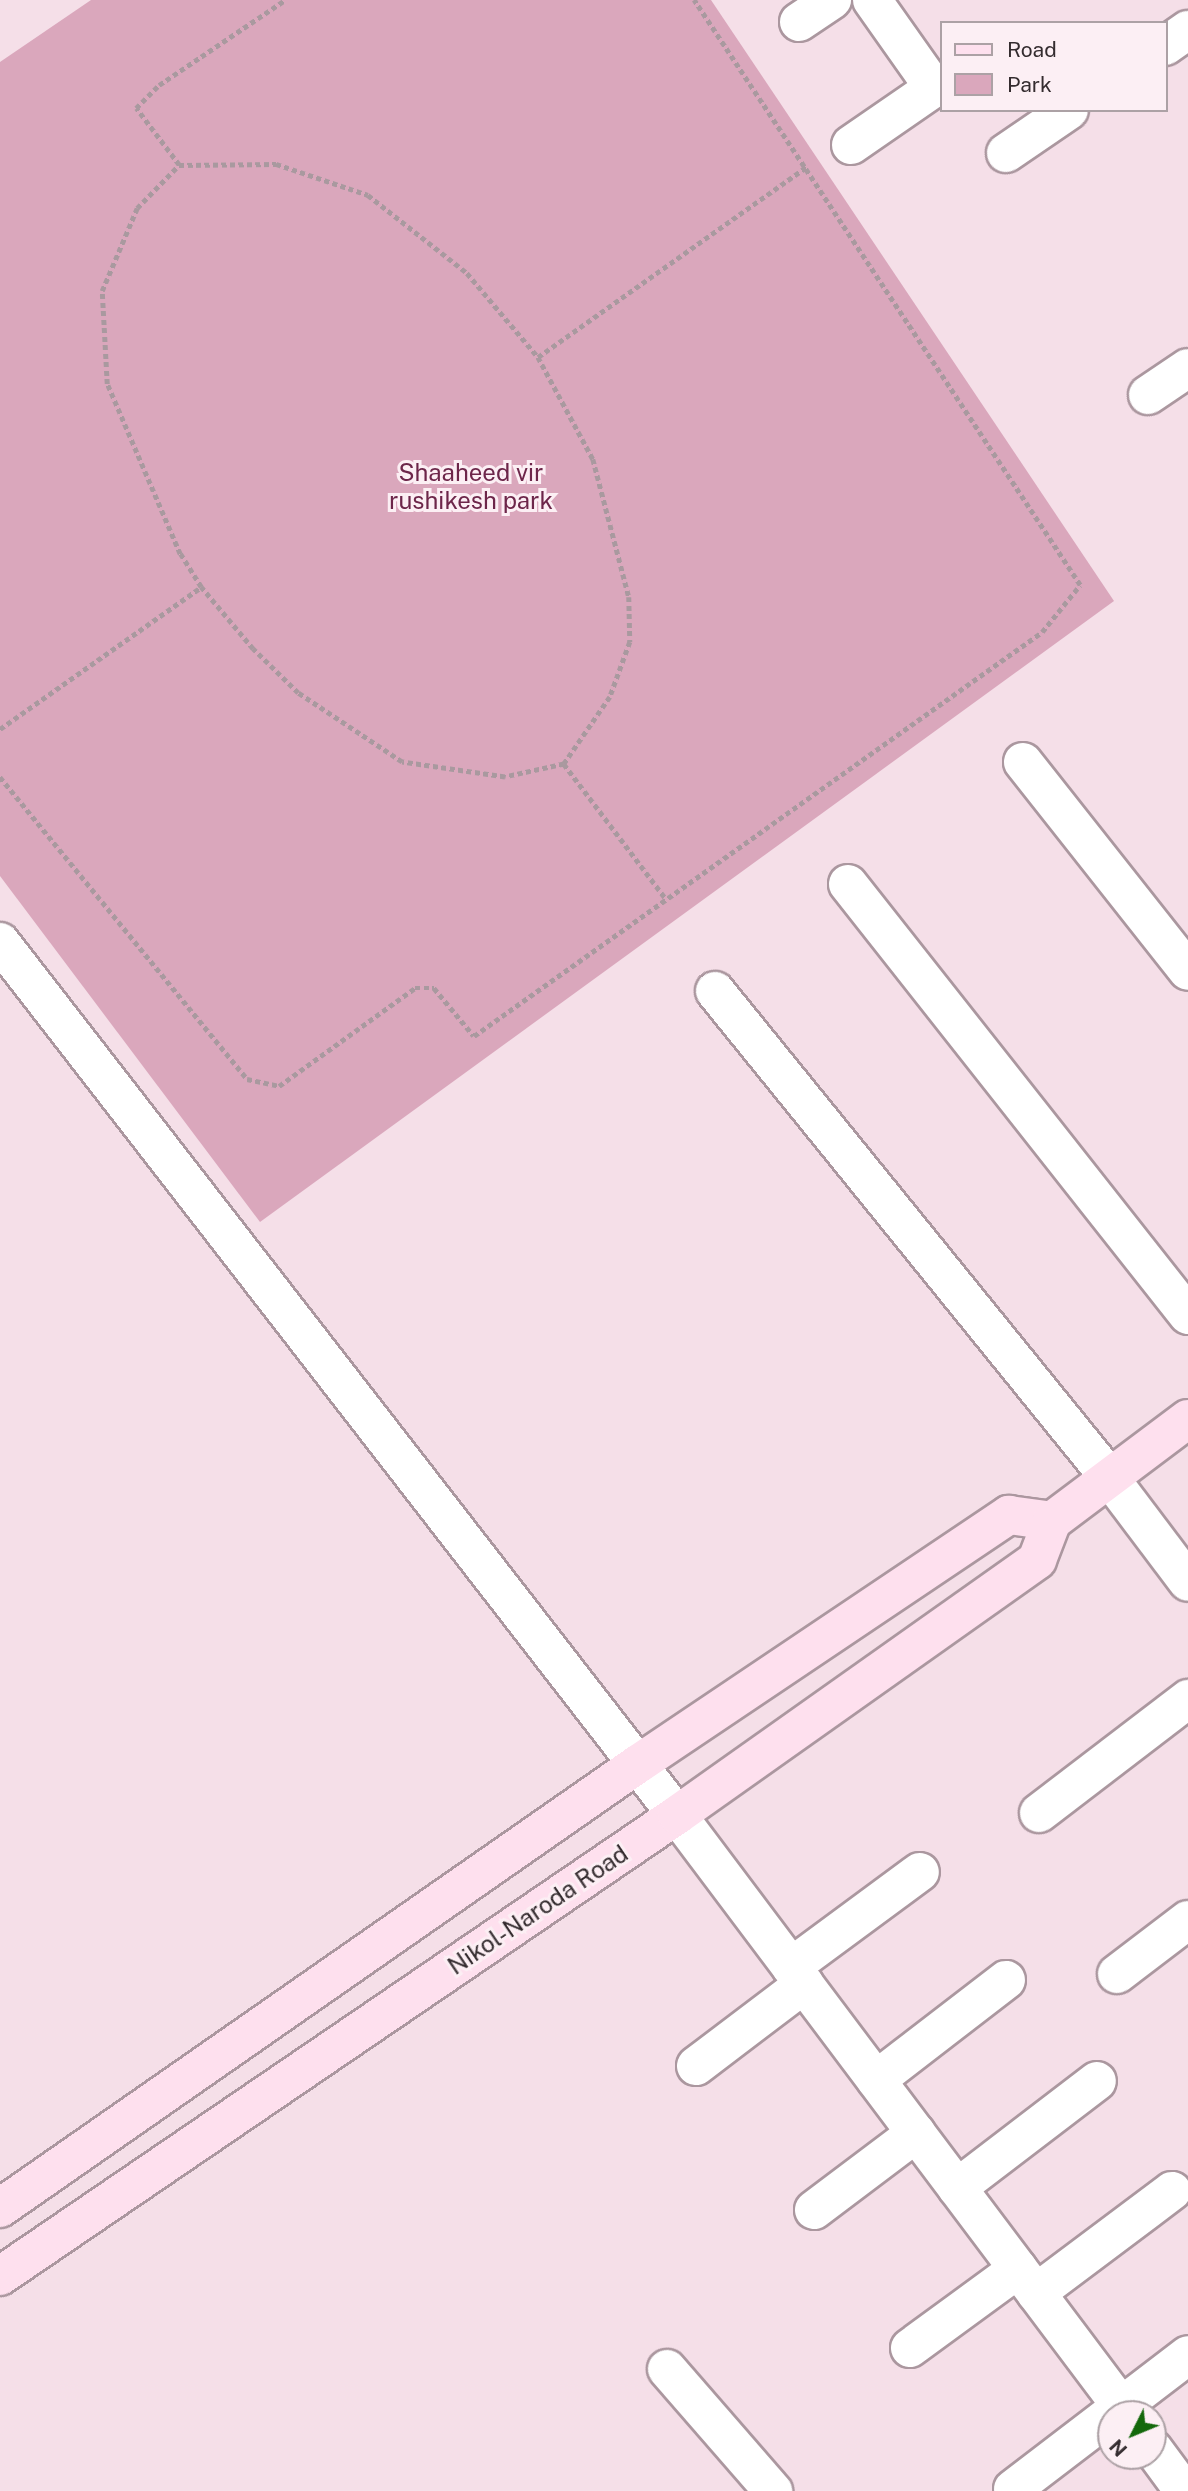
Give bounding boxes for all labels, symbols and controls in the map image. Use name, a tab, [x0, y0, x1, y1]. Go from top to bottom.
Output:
legend	[940, 21, 1167, 112]
text: Road	[1007, 37, 1057, 62]
text: Park	[1007, 72, 1052, 97]
park label: Shaaheed vir rushikesh park	[389, 459, 553, 515]
street label: Nikol-Naroda Road	[443, 1839, 633, 1981]
north arrow	[1097, 2400, 1167, 2470]
text: N	[1105, 2435, 1131, 2461]

